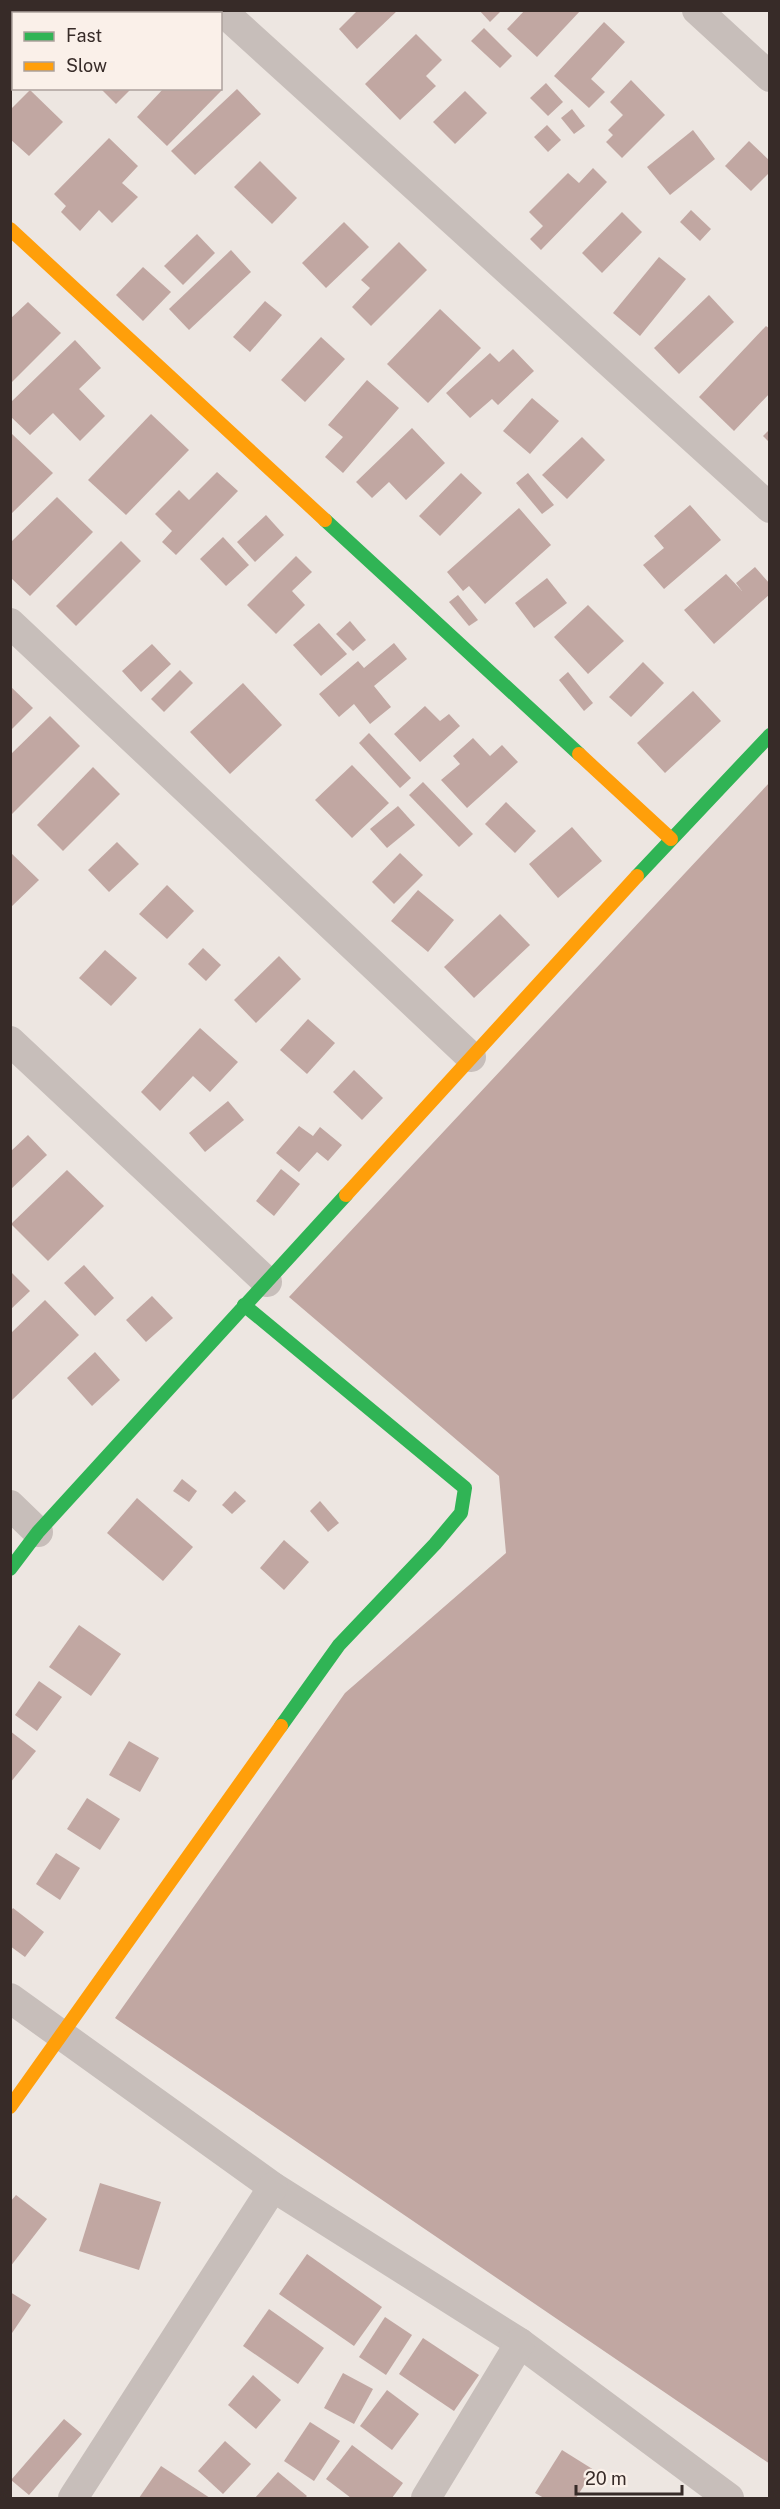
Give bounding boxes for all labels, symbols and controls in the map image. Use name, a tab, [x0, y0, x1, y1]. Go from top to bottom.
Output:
legend	[12, 12, 222, 90]
text: Fast	[66, 25, 102, 46]
text: Slow	[66, 55, 107, 76]
scale bar	[576, 2458, 682, 2496]
text: 20 m	[585, 2468, 627, 2489]

